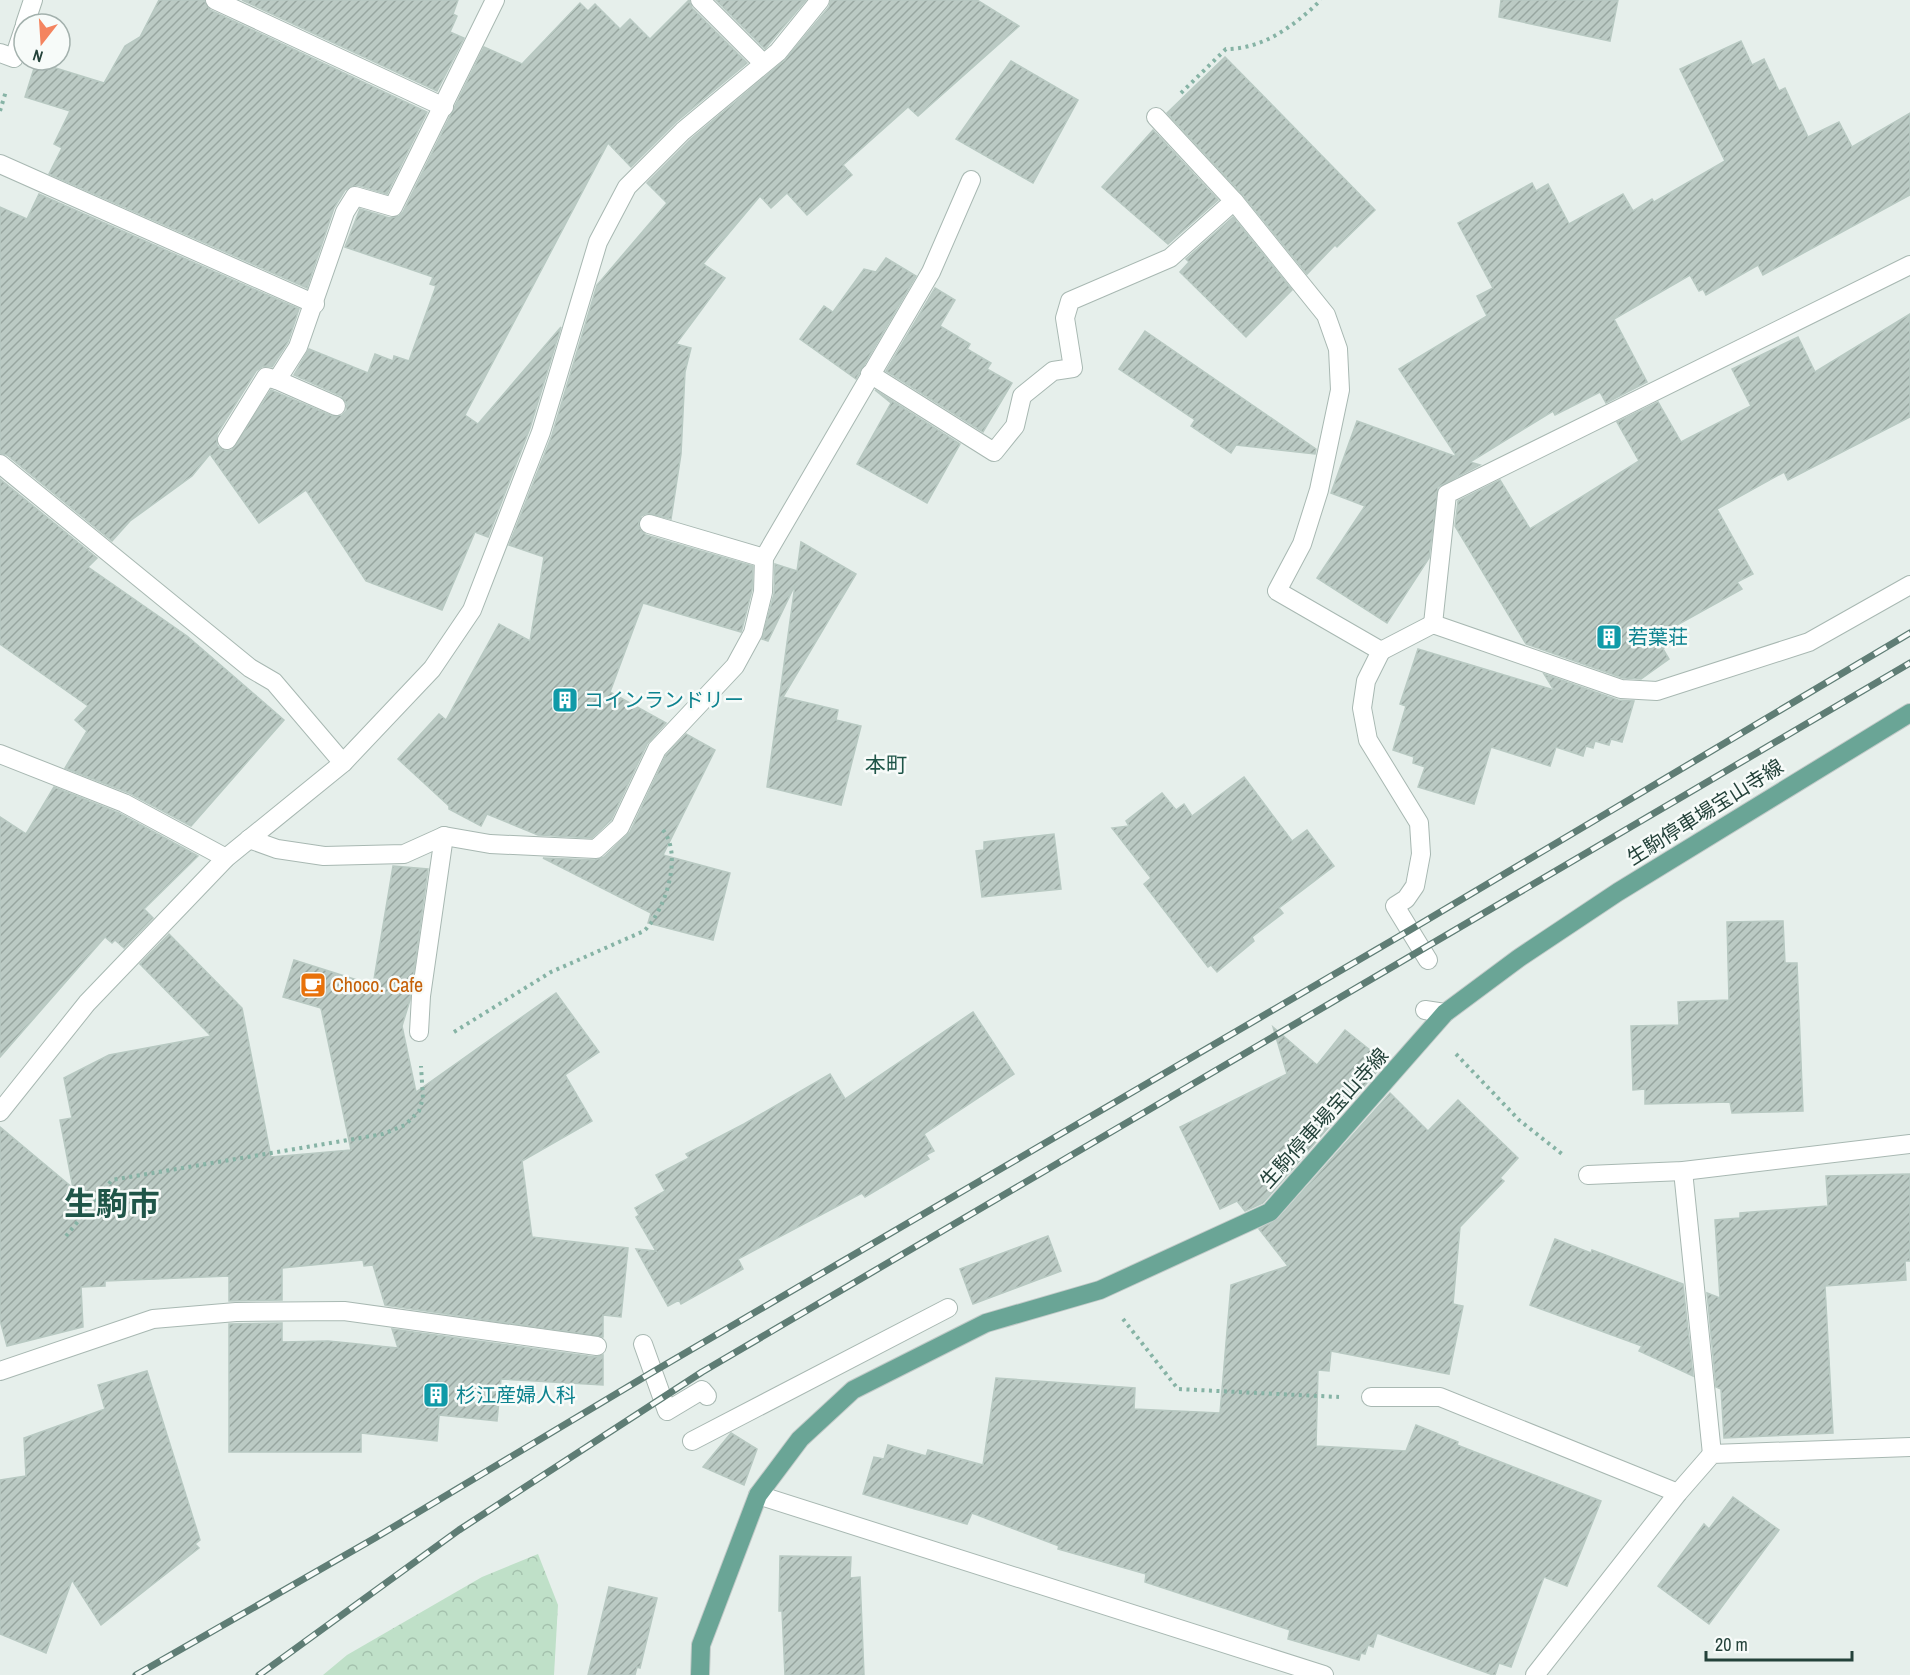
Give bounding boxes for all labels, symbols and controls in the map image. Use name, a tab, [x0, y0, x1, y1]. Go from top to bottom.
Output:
north arrow	[12, 12, 72, 72]
text: N	[30, 44, 45, 68]
building icon: 若葉荘	[1594, 622, 1624, 652]
place label: 若葉荘	[1628, 623, 1688, 650]
building icon: コインランドリー	[550, 685, 580, 715]
place label: コインランドリー	[584, 686, 744, 713]
district label: 本町	[865, 750, 907, 779]
street label: 生駒停車場宝山寺線	[1621, 752, 1788, 871]
cafe icon: Choco. Cafe	[298, 970, 328, 1000]
place label: Choco. Cafe	[332, 971, 423, 998]
street label: 生駒停車場宝山寺線	[1253, 1042, 1394, 1194]
district label: 生駒市	[64, 1182, 160, 1225]
building icon: 杉江産婦人科	[421, 1380, 451, 1410]
place label: 杉江産婦人科	[456, 1381, 576, 1408]
scale bar	[1706, 1624, 1852, 1662]
text: 20 m	[1715, 1632, 1748, 1657]

